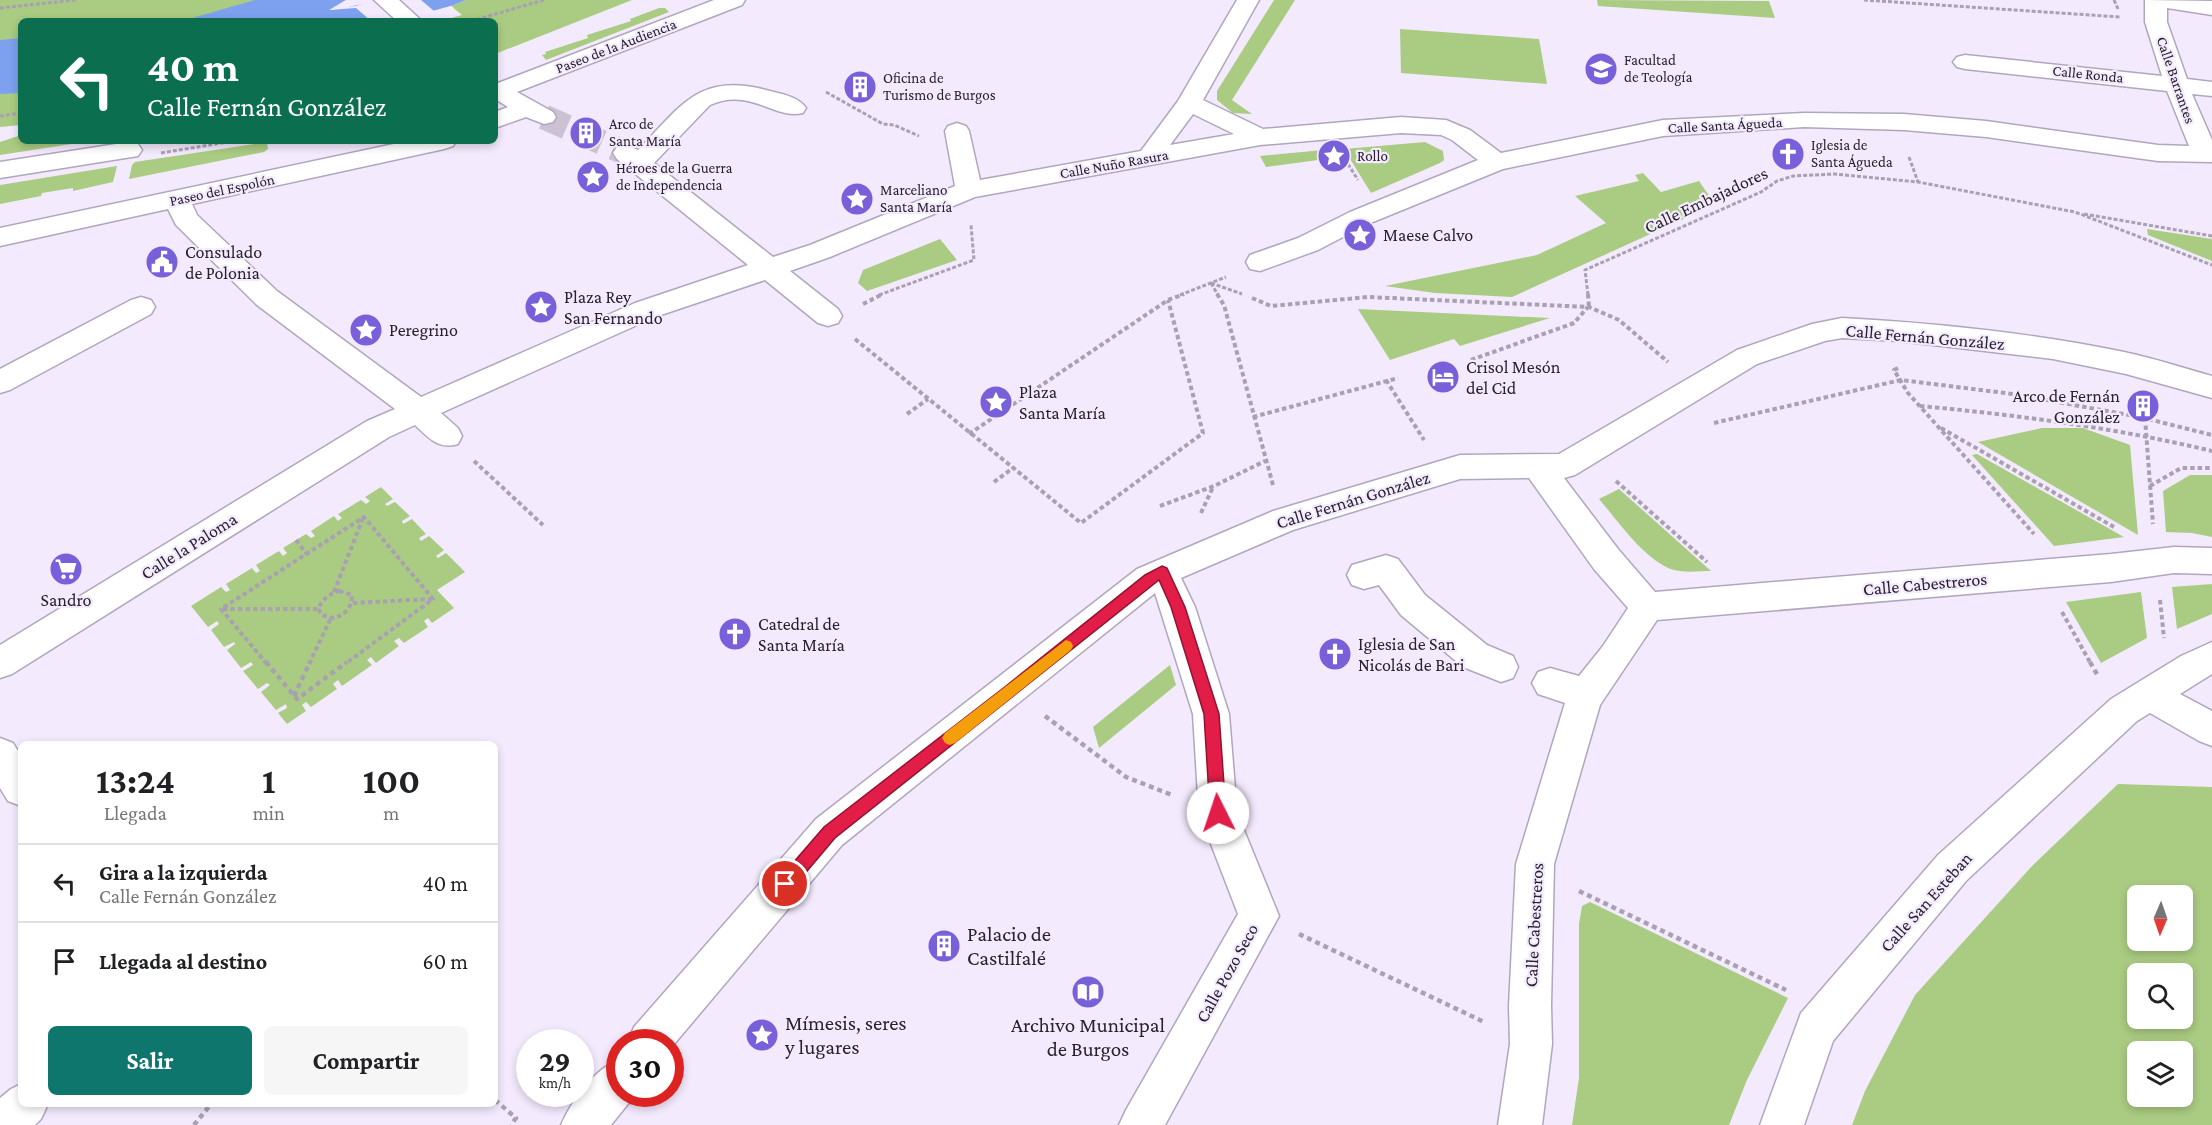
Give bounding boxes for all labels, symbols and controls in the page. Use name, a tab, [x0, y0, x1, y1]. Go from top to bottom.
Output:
street label: Paseo de la Audiencia	[553, 16, 679, 76]
street label: Calle Barrantes	[2154, 34, 2198, 126]
icon: left	[48, 42, 126, 120]
text: 40 m	[147, 43, 239, 90]
school or university icon: Facultad de Teología	[1583, 51, 1619, 87]
place label: Facultad de Teología	[1624, 52, 1692, 86]
street label: Calle Ronda	[2052, 62, 2124, 86]
building icon: Oficina de Turismo de Burgos	[842, 69, 878, 105]
place label: Oficina de Turismo de Burgos	[883, 70, 996, 104]
text: Calle Fernán González	[147, 92, 386, 122]
street label: Calle Santa Águeda	[1667, 114, 1783, 137]
building icon: Arco de Santa María	[568, 115, 604, 151]
place label: Arco de Santa María	[609, 116, 681, 149]
church icon: Iglesia de Santa Águeda	[1770, 136, 1806, 172]
place label: Iglesia de Santa Águeda	[1811, 137, 1893, 171]
place icon: Rollo	[1316, 138, 1352, 174]
street label: Calle Nuño Rasura	[1058, 147, 1170, 181]
place label: Rollo	[1357, 148, 1388, 164]
place icon: Héroes de la Guerra de Independencia	[575, 159, 611, 195]
place label: Héroes de la Guerra de Independencia	[616, 160, 733, 194]
street label: Calle Embajadores	[1641, 163, 1771, 238]
street label: Paseo del Espolón	[168, 171, 276, 210]
place icon: Marceliano Santa María	[839, 181, 875, 217]
place label: Marceliano Santa María	[880, 182, 952, 215]
place icon: Maese Calvo	[1342, 217, 1378, 253]
place label: Maese Calvo	[1383, 225, 1473, 245]
place label: Consulado de Polonia	[185, 242, 262, 283]
public building icon: Consulado de Polonia	[144, 244, 180, 280]
place label: Plaza Rey San Fernando	[564, 287, 663, 328]
place icon: Plaza Rey San Fernando	[523, 289, 559, 325]
place icon: Peregrino	[348, 312, 384, 348]
place label: Peregrino	[389, 320, 458, 340]
street label: Calle Fernán González	[1845, 320, 2006, 354]
place label: Crisol Mesón del Cid	[1466, 357, 1561, 398]
hotel icon: Crisol Mesón del Cid	[1425, 359, 1461, 395]
place label: Plaza Santa María	[1019, 382, 1106, 423]
place icon: Plaza Santa María	[978, 384, 1014, 420]
place label: Arco de Fernán González	[2013, 386, 2120, 427]
building icon: Arco de Fernán González	[2125, 388, 2161, 424]
street label: Calle Fernán González	[1274, 467, 1433, 533]
street label: Calle la Paloma	[137, 508, 241, 584]
supermarket icon: Sandro	[48, 551, 84, 587]
street label: Calle Cabestreros	[1862, 569, 1988, 599]
place label: Sandro	[41, 590, 91, 610]
place label: Catedral de Santa María	[758, 614, 845, 655]
church icon: Catedral de Santa María	[717, 616, 753, 652]
place label: Iglesia de San Nicolás de Bari	[1358, 634, 1465, 675]
church icon: Iglesia de San Nicolás de Bari	[1317, 636, 1353, 672]
text: 13:24	[96, 761, 175, 801]
text: 1	[262, 761, 276, 801]
text: 100	[363, 761, 420, 801]
position arrow	[1186, 781, 1250, 845]
text: Llegada	[104, 802, 167, 824]
text: min	[253, 802, 285, 824]
text: m	[383, 802, 399, 824]
street label: Calle San Esteban	[1876, 848, 1976, 956]
pin	[759, 858, 810, 909]
text: Gira a la izquierda	[99, 860, 268, 885]
street label: Calle Cabestreros	[1521, 862, 1547, 988]
icon: left	[48, 867, 81, 900]
icon: arrive	[768, 867, 801, 900]
text: 40 m	[423, 871, 468, 896]
text: Calle Fernán González	[99, 885, 276, 907]
north arrow	[2127, 885, 2193, 951]
map controls	[2127, 885, 2193, 1107]
street label: Calle Pozo Seco	[1192, 920, 1262, 1026]
place label: Palacio de Castilfalé	[967, 922, 1051, 970]
building icon: Palacio de Castilfalé	[926, 928, 962, 964]
icon: arrive	[48, 945, 81, 978]
text: Llegada al destino	[99, 949, 267, 974]
text: 60 m	[423, 949, 468, 974]
button: search	[2127, 963, 2193, 1029]
library icon: Archivo Municipal de Burgos	[1070, 974, 1106, 1010]
place label: Mímesis, seres y lugares	[784, 1011, 907, 1059]
place label: Archivo Municipal de Burgos	[1011, 1013, 1165, 1061]
place icon: Mímesis, seres y lugares	[744, 1017, 780, 1053]
button: Salir	[48, 1026, 252, 1095]
button: Compartir	[264, 1026, 468, 1095]
speed limit sign: 30	[606, 1029, 684, 1107]
button: layers	[2127, 1041, 2193, 1107]
text: 29	[539, 1044, 571, 1077]
text: km/h	[539, 1075, 571, 1091]

